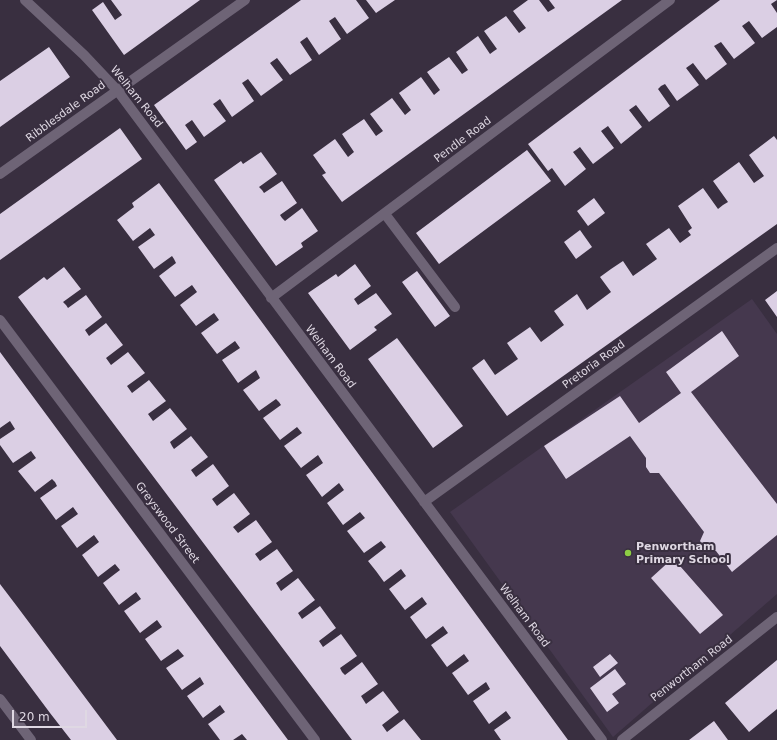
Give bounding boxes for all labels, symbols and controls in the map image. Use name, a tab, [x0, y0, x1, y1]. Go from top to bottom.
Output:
street label: Welham Road	[107, 63, 165, 131]
street label: Ribblesdale Road	[24, 79, 108, 145]
street label: Pendle Road	[432, 114, 494, 166]
street label: Welham Road	[302, 323, 358, 391]
street label: Pretoria Road	[560, 338, 628, 392]
street label: Greyswood Street	[132, 480, 202, 566]
place label: Penwortham Primary School	[636, 540, 730, 566]
marker: Penwortham Primary School	[623, 548, 633, 558]
street label: Welham Road	[496, 582, 552, 650]
street label: Penwortham Road	[649, 633, 735, 705]
scale bar	[14, 702, 89, 728]
text: 20 m	[19, 710, 50, 724]

